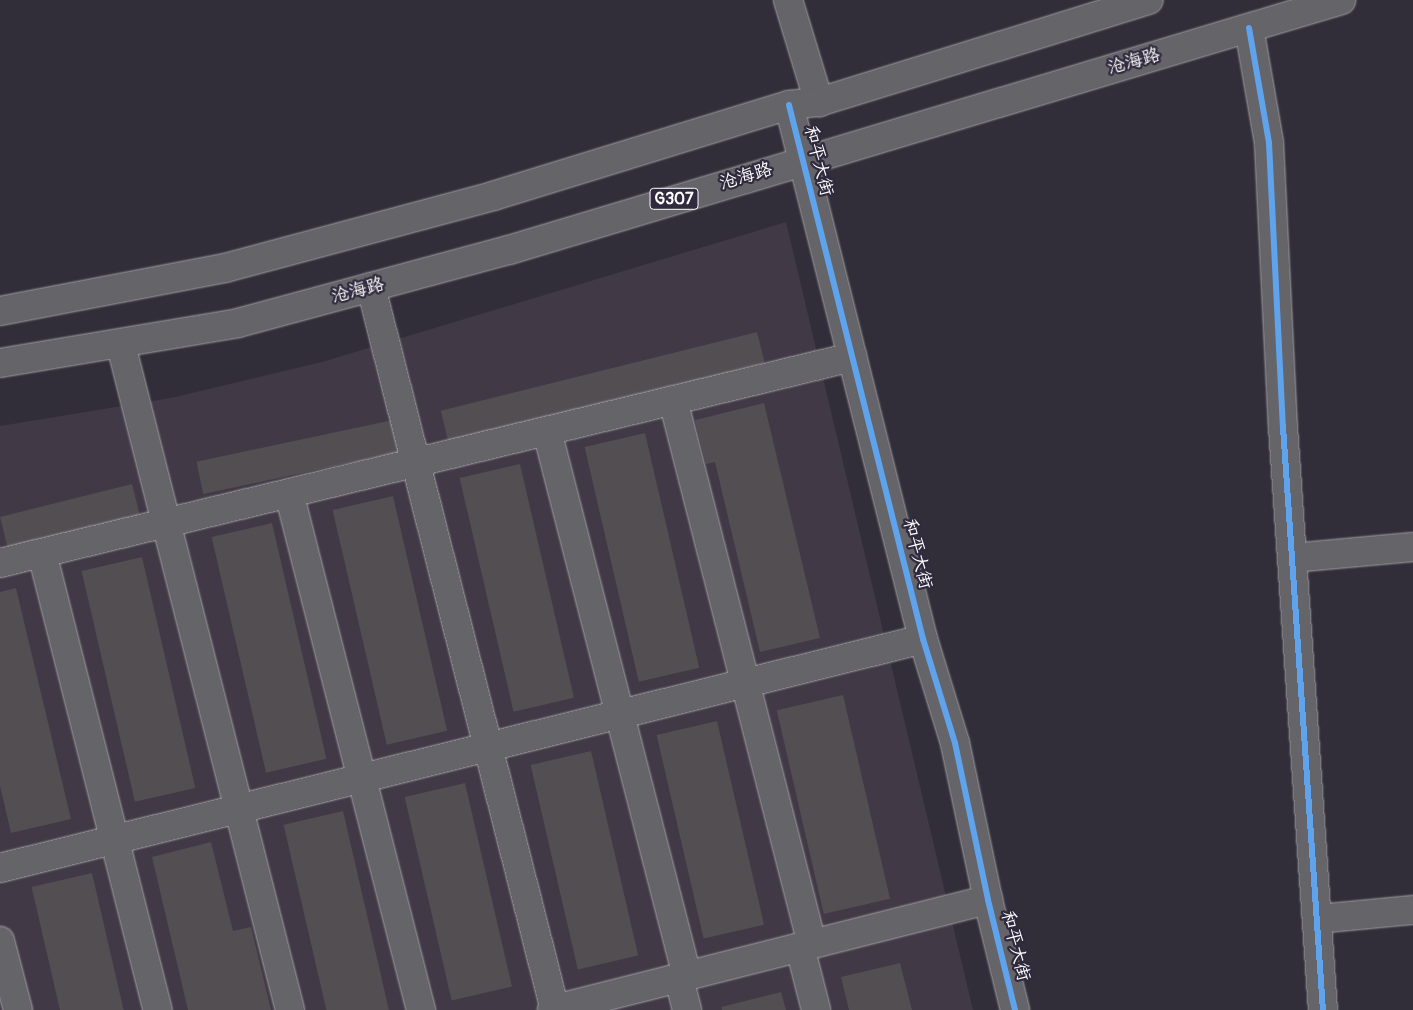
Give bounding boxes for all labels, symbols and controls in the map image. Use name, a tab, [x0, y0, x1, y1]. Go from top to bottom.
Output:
street label: 沧海路	[1105, 44, 1163, 80]
street label: 和平大街	[799, 123, 837, 199]
street label: 沧海路	[717, 159, 775, 195]
road number: G307	[649, 185, 699, 212]
street label: 沧海路	[329, 274, 387, 308]
street label: 和平大街	[898, 516, 936, 592]
street label: 和平大街	[996, 908, 1034, 984]

